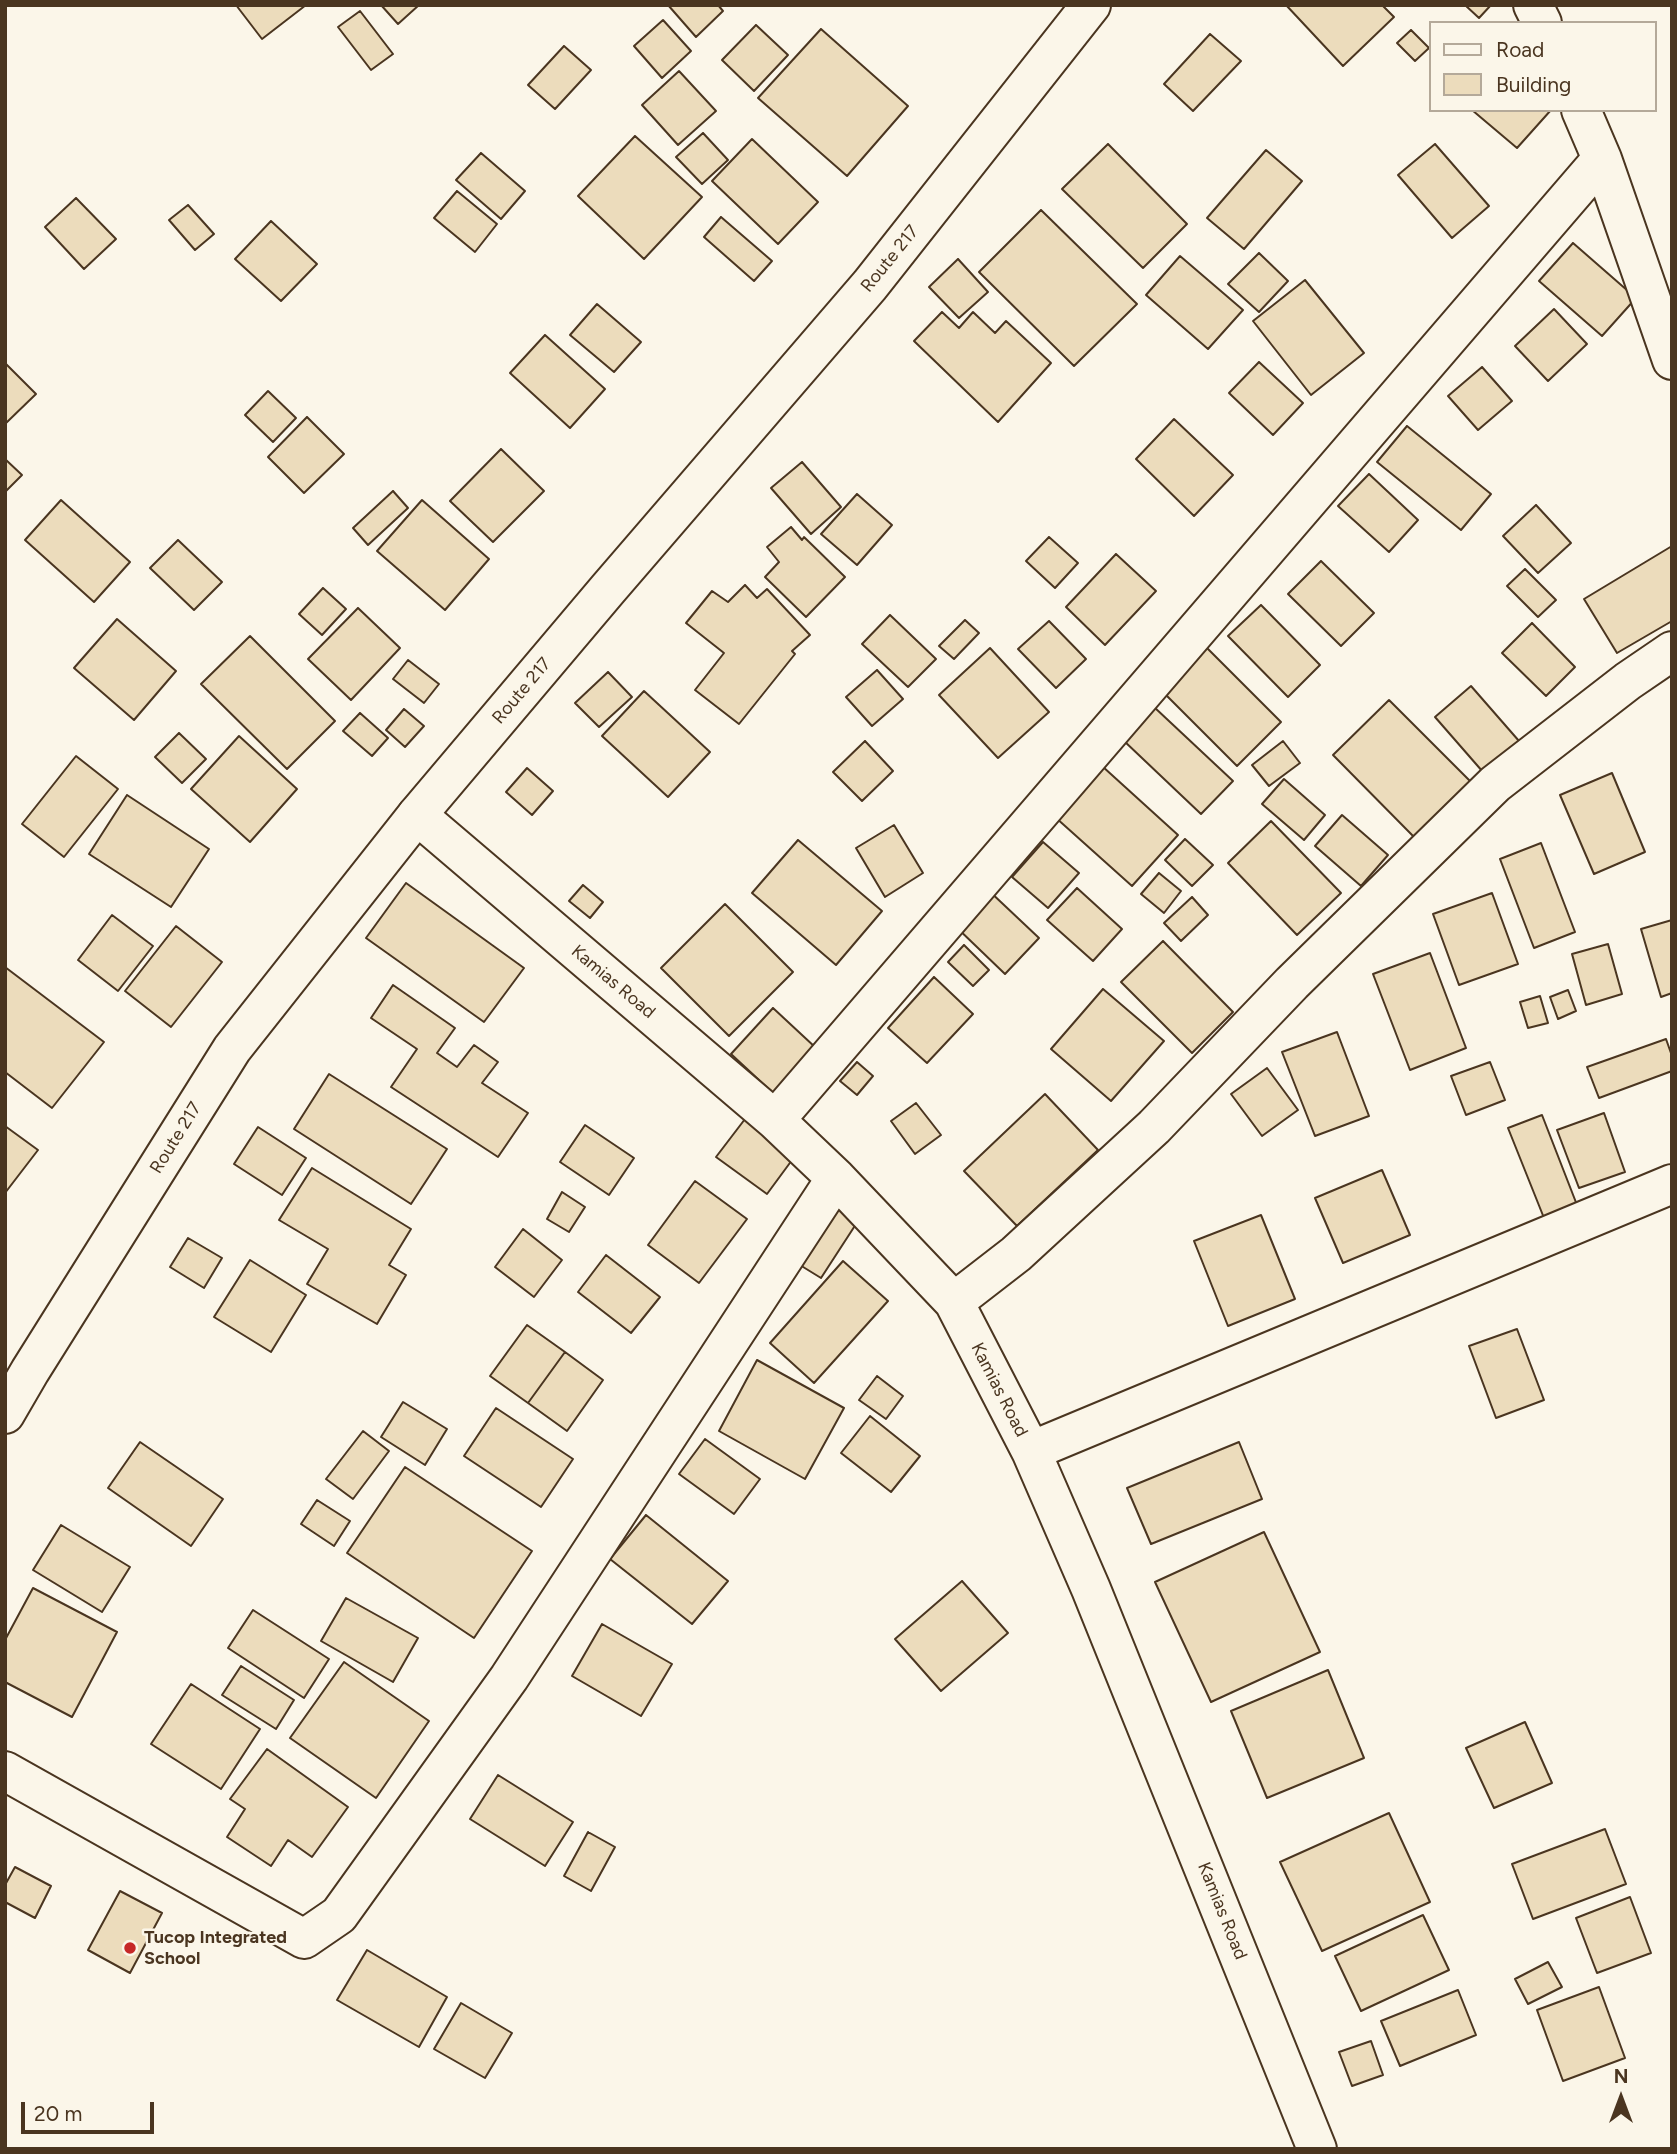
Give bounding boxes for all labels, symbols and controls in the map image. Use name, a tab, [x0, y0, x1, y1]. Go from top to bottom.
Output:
legend	[1428, 21, 1656, 112]
text: Road	[1496, 37, 1544, 62]
text: Building	[1496, 72, 1571, 97]
street label: Route 217	[856, 221, 924, 297]
street label: Route 217	[488, 653, 556, 729]
street label: Kamias Road	[567, 941, 659, 1023]
street label: Route 217	[146, 1098, 206, 1178]
street label: Kamias Road	[966, 1339, 1032, 1441]
street label: Kamias Road	[1193, 1859, 1251, 1963]
place label: Tucop Integrated School	[144, 1927, 287, 1969]
marker: Tucop Integrated School	[122, 1940, 138, 1956]
north arrow	[1586, 2063, 1656, 2133]
text: N	[1614, 2065, 1628, 2088]
scale bar	[24, 2088, 158, 2132]
text: 20 m	[34, 2101, 82, 2126]

